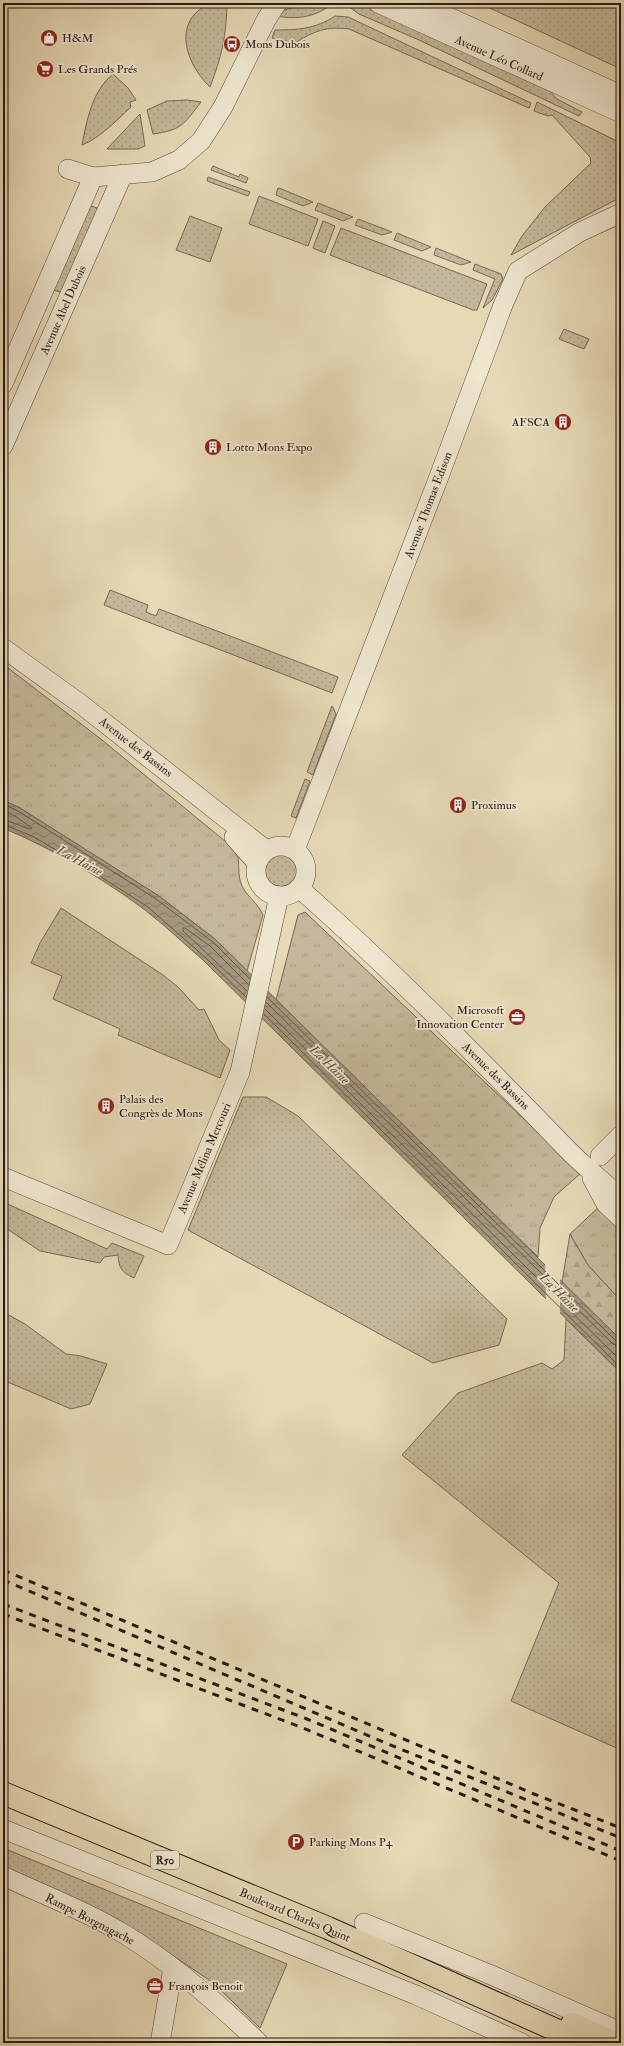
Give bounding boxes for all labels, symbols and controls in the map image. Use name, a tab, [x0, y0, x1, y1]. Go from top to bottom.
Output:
shop icon: H&M	[39, 28, 59, 48]
place label: H&M	[62, 31, 94, 46]
street label: Avenue Léo Collard	[451, 32, 545, 85]
bus stop icon: Mons Dubois	[222, 34, 242, 54]
place label: Mons Dubois	[245, 37, 310, 52]
supermarket icon: Les Grands Prés	[35, 59, 55, 79]
place label: Les Grands Prés	[58, 62, 137, 77]
street label: Avenue Abel Dubois	[37, 263, 90, 358]
building icon: AFSCA	[553, 412, 573, 432]
place label: AFSCA	[511, 415, 550, 430]
building icon: Lotto Mons Expo	[203, 437, 223, 457]
place label: Lotto Mons Expo	[226, 440, 313, 455]
street label: Avenue Thomas Edison	[401, 450, 456, 562]
street label: Avenue des Bassins	[95, 713, 176, 781]
building icon: Proximus	[448, 795, 468, 815]
place label: Proximus	[471, 798, 516, 813]
water label: La Haine	[53, 842, 106, 880]
place label: Microsoft Innovation Center	[416, 1003, 505, 1032]
office icon: Microsoft Innovation Center	[507, 1007, 527, 1027]
street label: Avenue des Bassins	[458, 1039, 533, 1113]
water label: La Haine	[305, 1041, 353, 1088]
place label: Palais des Congrès de Mons	[119, 1092, 203, 1121]
building icon: Palais des Congrès de Mons	[96, 1096, 116, 1116]
street label: Avenue Mélina Mercouri	[174, 1101, 235, 1217]
water label: La Haine	[535, 1269, 583, 1316]
parking icon: Parking Mons P4	[286, 1832, 306, 1852]
place label: Parking Mons P4	[309, 1835, 393, 1850]
road number: R50	[151, 1851, 179, 1869]
street label: Boulevard Charles Quint	[237, 1885, 353, 1946]
street label: Rampe Borgnagache	[42, 1890, 137, 1948]
office icon: François Benoit	[145, 1976, 165, 1996]
place label: François Benoit	[168, 1979, 243, 1994]

